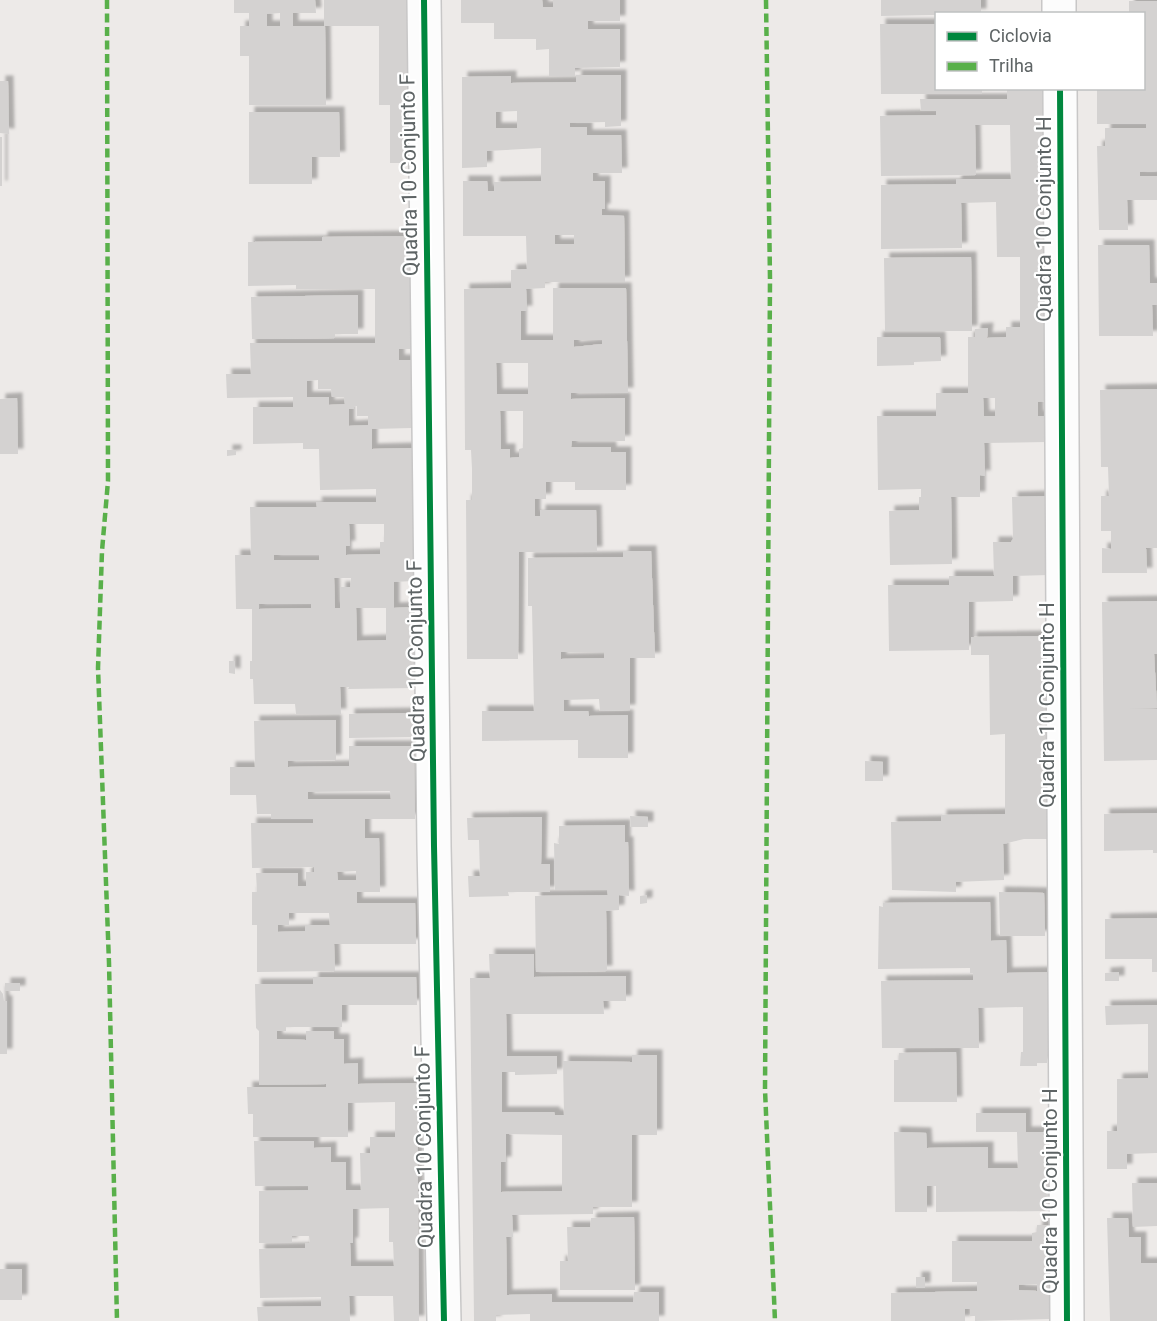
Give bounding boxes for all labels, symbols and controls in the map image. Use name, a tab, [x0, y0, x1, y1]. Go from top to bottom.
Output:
legend	[935, 12, 1145, 90]
text: Ciclovia	[989, 25, 1052, 46]
text: Trilha	[989, 55, 1034, 76]
street label: Quadra 10 Conjunto F	[395, 74, 423, 276]
street label: Quadra 10 Conjunto H	[1032, 116, 1056, 322]
street label: Quadra 10 Conjunto F	[402, 560, 430, 762]
street label: Quadra 10 Conjunto H	[1035, 602, 1059, 808]
street label: Quadra 10 Conjunto F	[410, 1046, 438, 1248]
street label: Quadra 10 Conjunto H	[1038, 1088, 1062, 1294]

